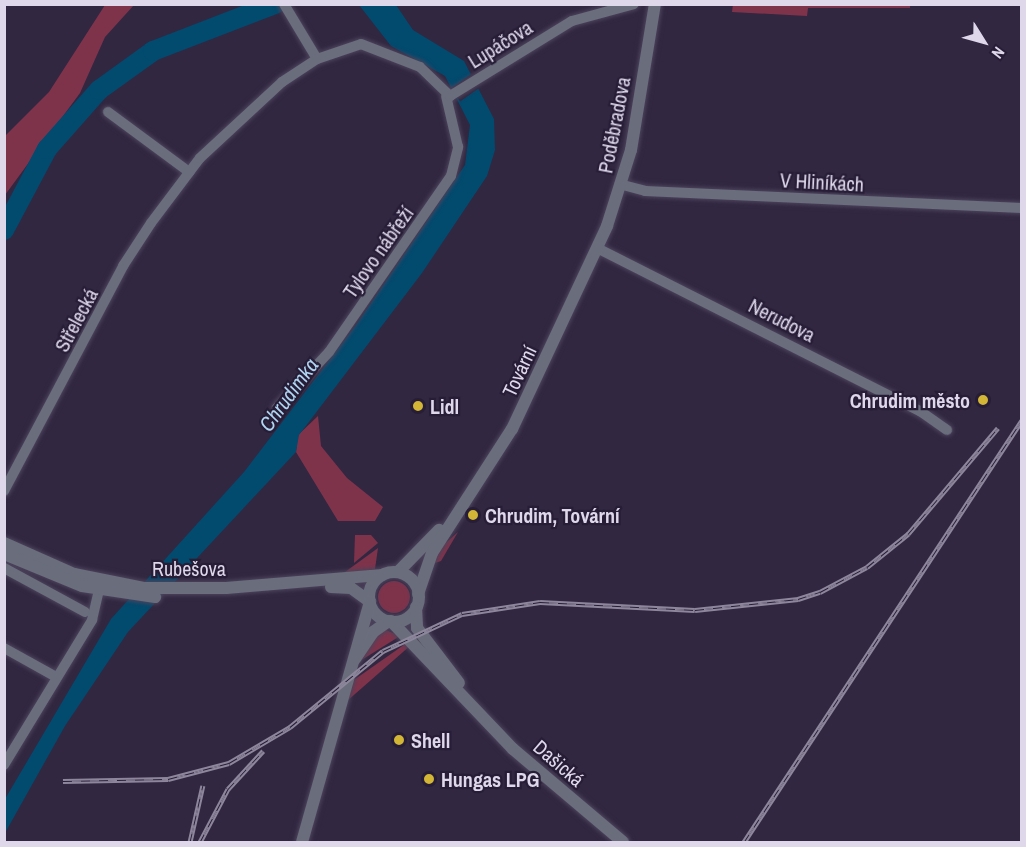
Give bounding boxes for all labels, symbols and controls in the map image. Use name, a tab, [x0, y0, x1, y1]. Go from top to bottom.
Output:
north arrow	[954, 12, 1014, 72]
street label: Lupáčova	[463, 15, 537, 73]
text: N	[987, 42, 1010, 63]
street label: Poděbradova	[593, 75, 635, 175]
street label: V Hliníkách	[779, 168, 865, 196]
street label: Tylovo nábřeží	[338, 201, 418, 303]
street label: Střelecká	[49, 284, 103, 356]
street label: Nerudova	[745, 293, 819, 347]
street label: Tovární	[497, 342, 541, 400]
water label: Chrudimka	[254, 354, 324, 436]
place label: Chrudim město	[850, 388, 970, 412]
marker: Chrudim město	[974, 391, 992, 409]
place label: Lidl	[430, 394, 459, 418]
marker: Lidl	[411, 399, 425, 413]
place label: Chrudim, Tovární	[485, 503, 620, 527]
marker: Chrudim, Tovární	[466, 508, 480, 522]
street label: Rubešova	[152, 556, 226, 580]
place label: Shell	[411, 728, 450, 752]
marker: Shell	[392, 733, 406, 747]
street label: Dašická	[529, 735, 589, 791]
place label: Hungas LPG	[441, 767, 539, 791]
marker: Hungas LPG	[422, 772, 436, 786]

